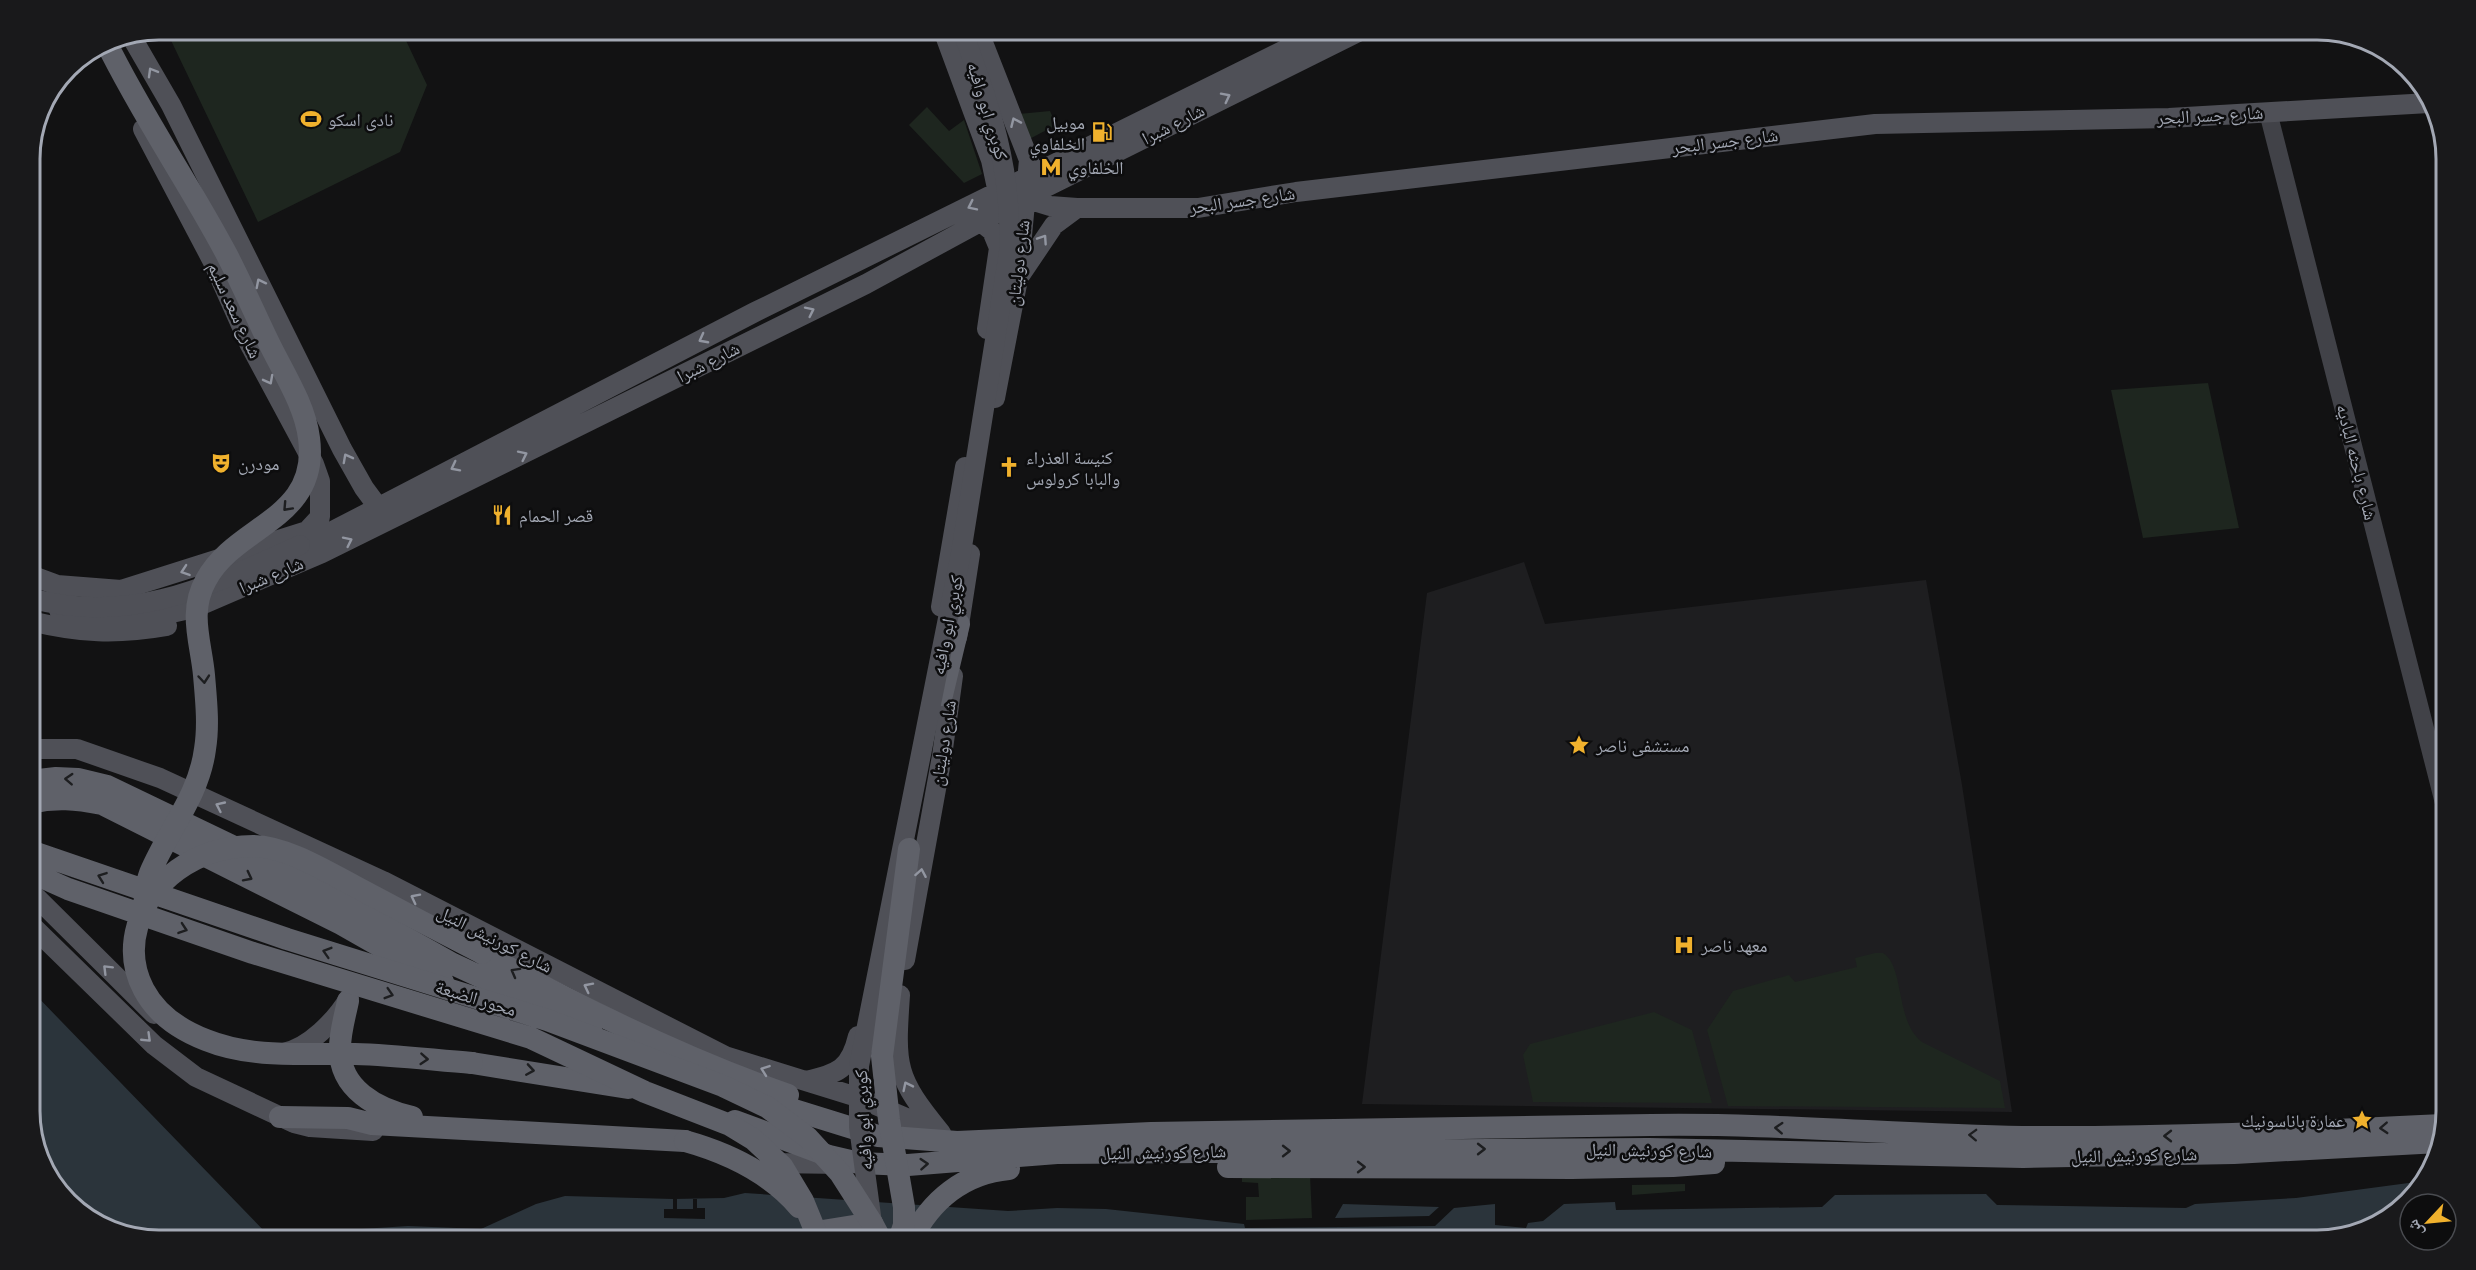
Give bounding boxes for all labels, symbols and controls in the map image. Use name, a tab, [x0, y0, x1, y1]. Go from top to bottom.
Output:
street label: كوبري ابو وافيه	[959, 60, 1013, 164]
one-way arrow	[148, 68, 159, 78]
one-way arrow	[1220, 93, 1231, 105]
street label: شارع شبرا	[1138, 99, 1208, 150]
street label: شارع جسر البحر	[2155, 102, 2264, 129]
sports icon: نادى اسكو	[299, 107, 323, 131]
place label: نادى اسكو	[328, 109, 394, 131]
place label: موبيل الخلفاوي	[1029, 112, 1085, 158]
one-way arrow	[1010, 118, 1022, 129]
fuel station icon: موبيل الخلفاوي	[1090, 120, 1114, 144]
street label: شارع جسر البحر	[1670, 124, 1779, 159]
metro station icon: الخلفاوي	[1039, 155, 1063, 179]
place label: الخلفاوي	[1068, 157, 1124, 182]
street label: شارع جسر البحر	[1187, 182, 1296, 219]
one-way arrow	[967, 198, 978, 210]
street label: شارع دوليتان	[1002, 219, 1035, 307]
one-way arrow	[1036, 235, 1047, 246]
street label: شارع سعد سليم	[202, 259, 266, 362]
one-way arrow	[256, 278, 268, 289]
one-way arrow	[804, 307, 815, 319]
one-way arrow	[699, 332, 710, 344]
street label: شارع شبرا	[673, 337, 743, 388]
one-way arrow	[262, 373, 273, 384]
street label: شارع باحثه الباديه	[2331, 402, 2382, 522]
place label: كنيسة العذراء والبابا كرولوس	[1026, 447, 1120, 490]
one-way arrow	[516, 450, 527, 462]
theatre icon: مودرن	[209, 451, 233, 475]
place label: مودرن	[238, 453, 280, 475]
one-way arrow	[342, 453, 354, 464]
church icon: كنيسة العذراء والبابا كرولوس	[997, 455, 1021, 479]
one-way arrow	[451, 460, 462, 471]
one-way arrow	[283, 500, 294, 511]
restaurant icon: قصر الحمام	[490, 503, 514, 527]
place label: قصر الحمام	[519, 505, 593, 528]
one-way arrow	[341, 536, 352, 548]
street label: شارع شبرا	[236, 552, 307, 599]
one-way arrow	[180, 564, 191, 576]
street label: كوبري ابو وافيه	[927, 573, 972, 677]
one-way arrow	[197, 675, 210, 684]
street label: شارع دوليتان	[926, 699, 961, 788]
place icon: مستشفى ناصر	[1567, 733, 1591, 757]
place label: مستشفى ناصر	[1595, 735, 1689, 757]
one-way arrow	[64, 773, 73, 786]
one-way arrow	[215, 802, 226, 813]
one-way arrow	[914, 868, 926, 878]
one-way arrow	[242, 870, 253, 882]
one-way arrow	[97, 872, 108, 885]
one-way arrow	[411, 894, 421, 905]
street label: شارع كورنيش النيل	[433, 901, 556, 978]
one-way arrow	[177, 922, 188, 934]
hospital icon: معهد ناصر	[1672, 933, 1696, 957]
place label: معهد ناصر	[1700, 935, 1768, 956]
one-way arrow	[322, 947, 333, 959]
one-way arrow	[104, 965, 115, 976]
one-way arrow	[511, 967, 521, 979]
street label: محور الضبعة	[433, 976, 519, 1021]
one-way arrow	[584, 983, 595, 994]
one-way arrow	[383, 987, 394, 999]
one-way arrow	[139, 1031, 150, 1042]
one-way arrow	[419, 1052, 428, 1065]
one-way arrow	[526, 1064, 535, 1076]
one-way arrow	[760, 1065, 770, 1078]
street label: كوبري ابو وافيه	[850, 1068, 881, 1171]
one-way arrow	[902, 1081, 914, 1092]
place icon: عمارة باناسونيك	[2350, 1108, 2374, 1132]
place label: عمارة باناسونيك	[2241, 1110, 2345, 1131]
one-way arrow	[1774, 1121, 1783, 1134]
one-way arrow	[2380, 1122, 2389, 1135]
one-way arrow	[1969, 1129, 1978, 1142]
one-way arrow	[2164, 1130, 2173, 1142]
street label: شارع كورنيش النيل	[1586, 1138, 1712, 1163]
street label: شارع كورنيش النيل	[1100, 1140, 1226, 1165]
one-way arrow	[1477, 1143, 1486, 1155]
street label: شارع كورنيش النيل	[2071, 1143, 2197, 1168]
one-way arrow	[1282, 1145, 1291, 1157]
one-way arrow	[919, 1158, 928, 1171]
one-way arrow	[1356, 1161, 1365, 1173]
north arrow	[2398, 1192, 2458, 1252]
text: ش	[2403, 1217, 2427, 1240]

